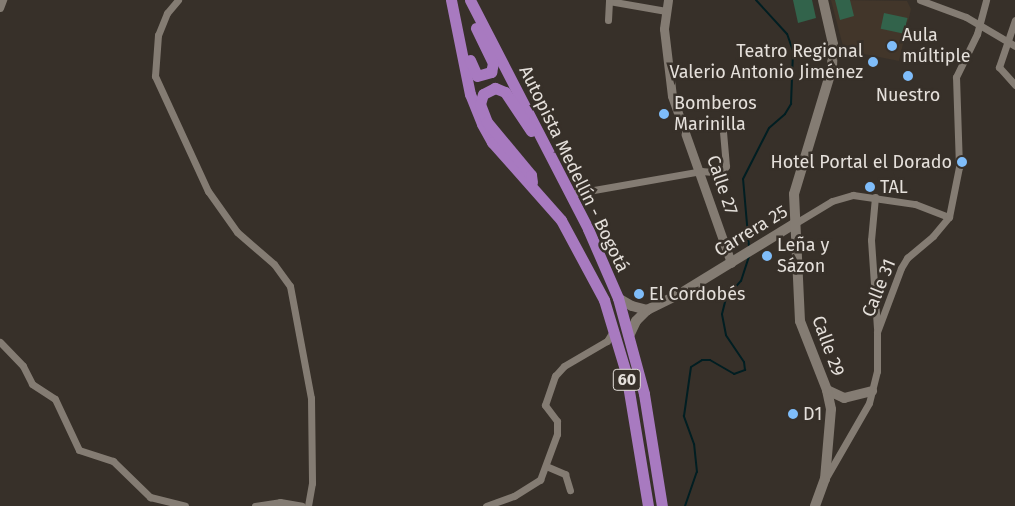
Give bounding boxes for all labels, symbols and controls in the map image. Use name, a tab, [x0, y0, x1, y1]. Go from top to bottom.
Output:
place label: Aula múltiple	[902, 25, 970, 68]
marker: Aula múltiple	[886, 40, 898, 52]
place label: Teatro Regional Valerio Antonio Jiménez	[669, 41, 863, 84]
marker: Teatro Regional Valerio Antonio Jiménez	[867, 56, 879, 68]
street label: Autopista Medellín - Bogotá	[514, 62, 634, 276]
marker: Nuestro	[902, 70, 914, 82]
place label: Nuestro	[876, 84, 940, 106]
place label: Bomberos Marinilla	[674, 93, 757, 136]
marker: Bomberos Marinilla	[658, 108, 670, 120]
place label: Hotel Portal el Dorado	[770, 151, 952, 173]
street label: Calle 27	[702, 153, 742, 217]
marker: Hotel Portal el Dorado	[956, 156, 968, 168]
place label: TAL	[880, 176, 908, 198]
marker: TAL	[864, 181, 876, 193]
street label: Carrera 25	[710, 201, 792, 261]
place label: Leña y Sázon	[777, 235, 829, 278]
marker: Leña y Sázon	[761, 250, 773, 262]
street label: Calle 31	[858, 256, 900, 320]
place label: El Cordobés	[649, 283, 745, 305]
marker: El Cordobés	[633, 288, 645, 300]
street label: Calle 29	[807, 313, 849, 379]
road number: 60	[612, 366, 642, 394]
place label: D1	[803, 403, 822, 425]
marker: D1	[787, 408, 799, 420]

